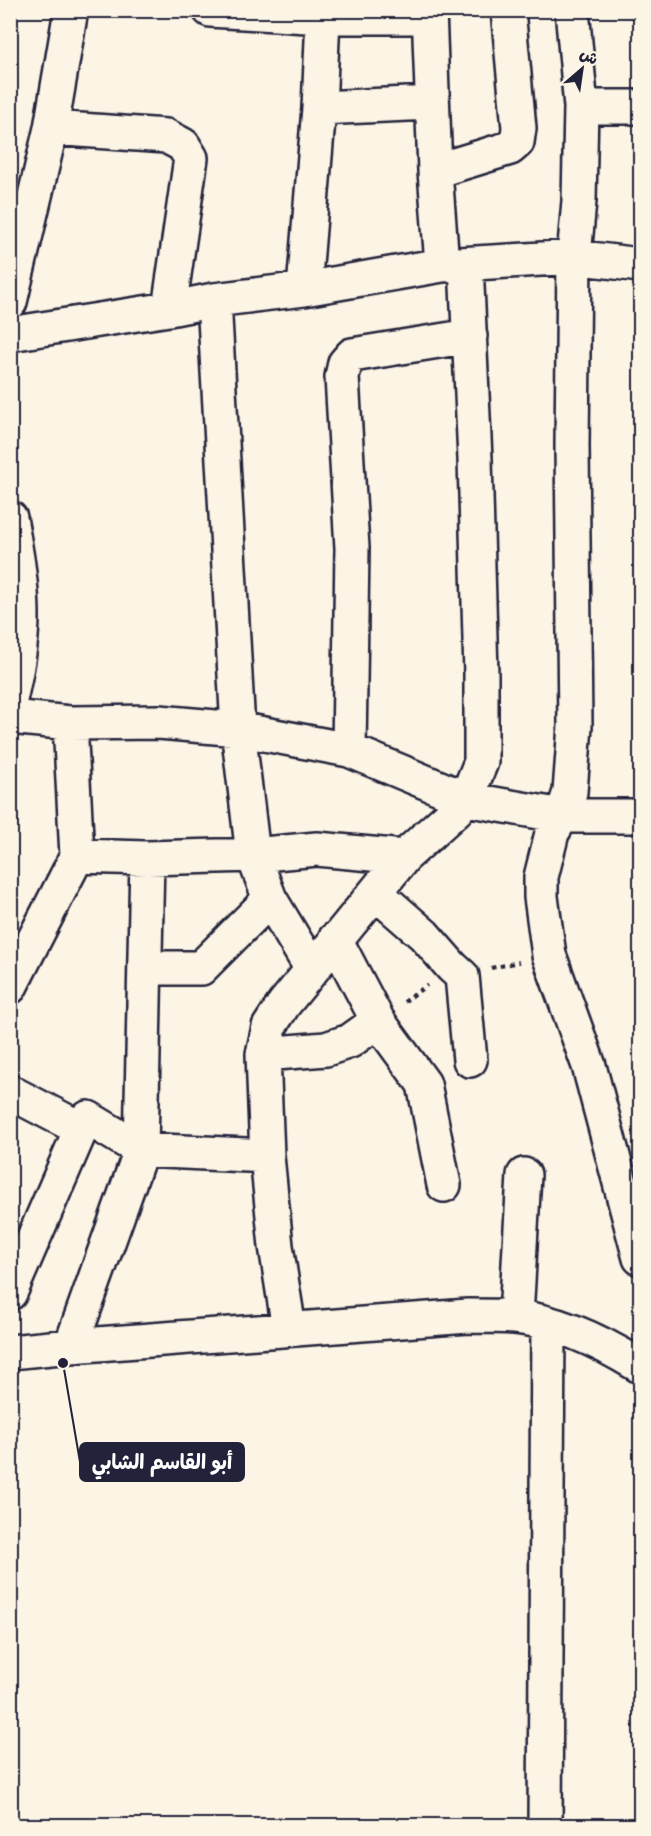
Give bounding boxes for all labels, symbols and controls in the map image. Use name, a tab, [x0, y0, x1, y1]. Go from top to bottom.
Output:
north arrow	[552, 39, 612, 99]
text: ش	[576, 45, 601, 70]
callout: أبو القاسم الشابي	[80, 1443, 244, 1481]
text: أبو القاسم الشابي	[92, 1450, 233, 1480]

